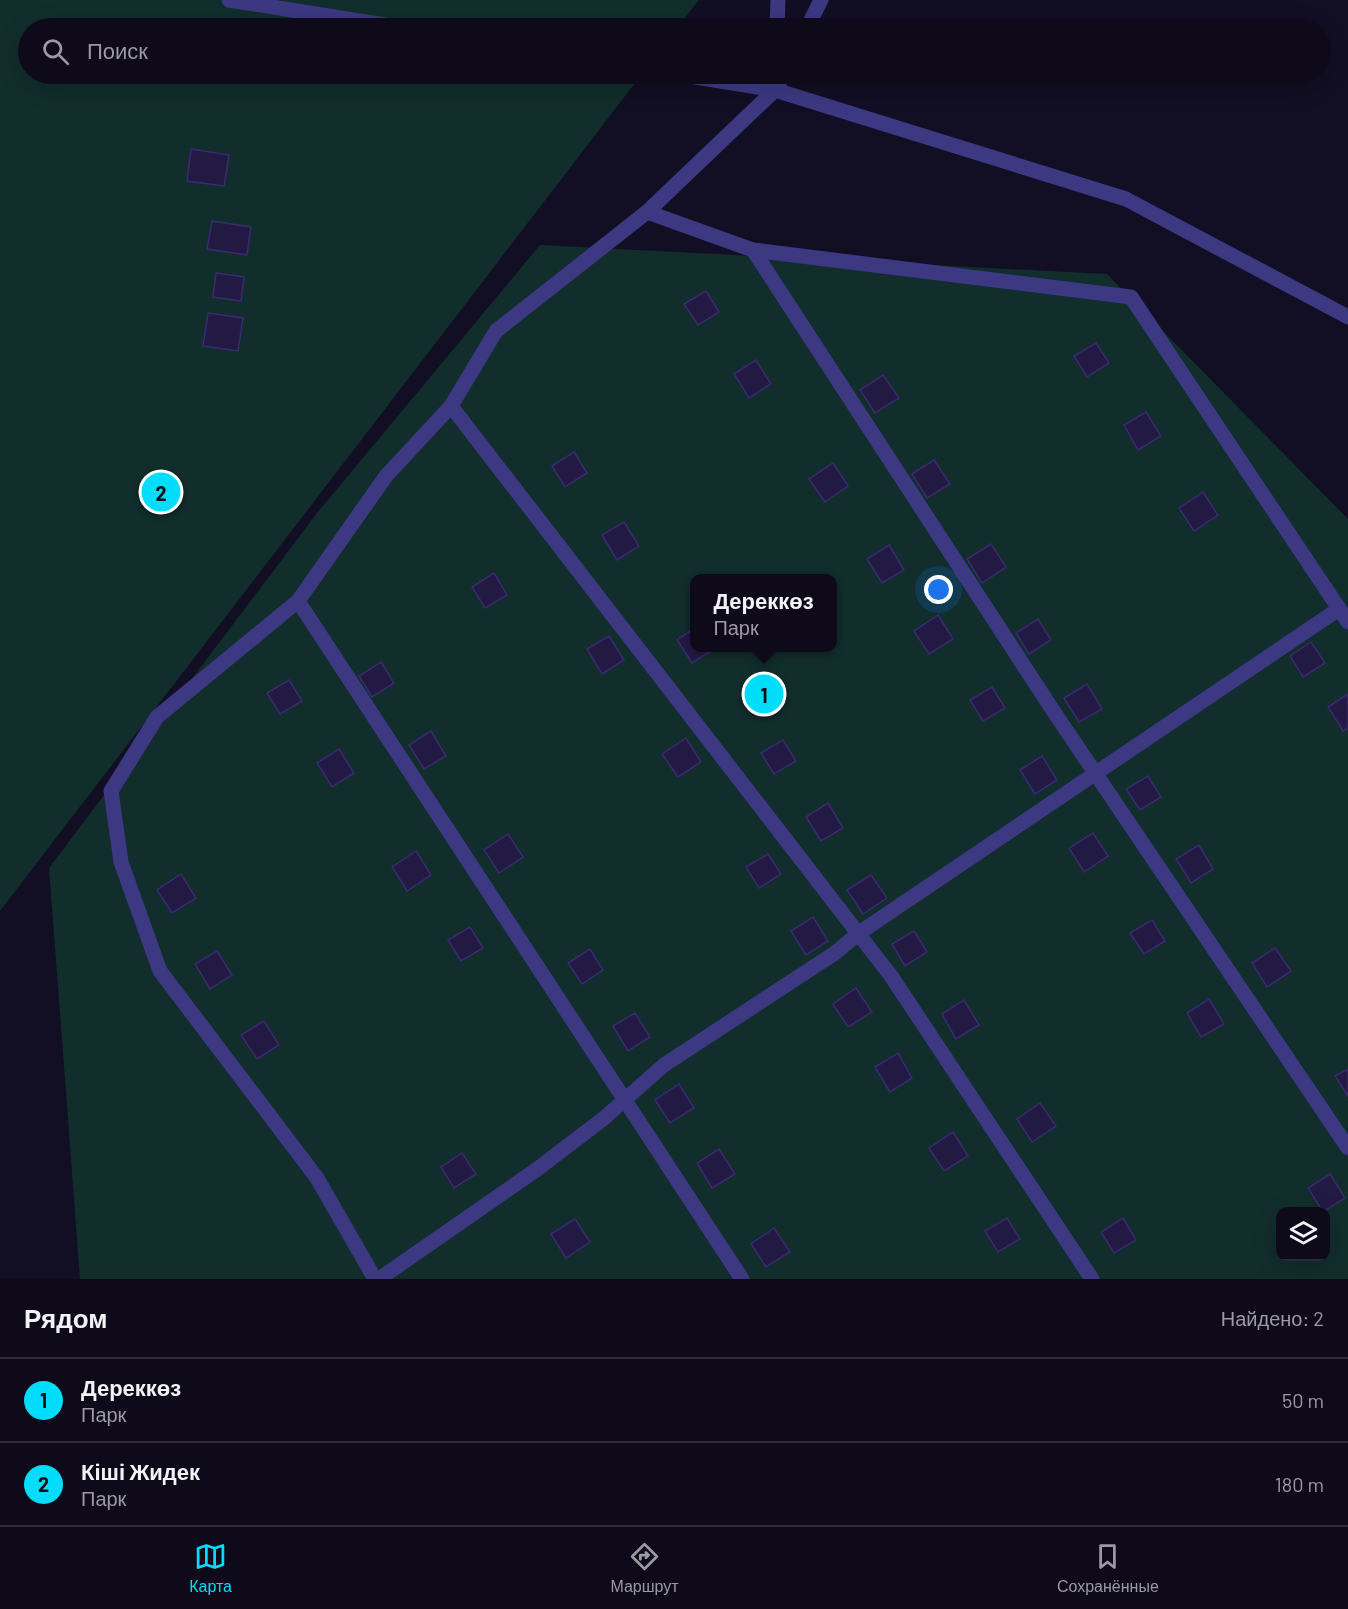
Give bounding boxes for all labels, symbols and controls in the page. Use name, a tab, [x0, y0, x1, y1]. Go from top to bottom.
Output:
search box	[18, 18, 1330, 84]
icon: search	[39, 35, 72, 68]
text: Поиск	[87, 37, 148, 63]
pin: 2	[142, 470, 180, 514]
popup	[690, 574, 837, 652]
your location	[924, 575, 953, 604]
text: Дереккөз	[713, 587, 814, 613]
text: Парк	[713, 615, 759, 639]
pin: 1	[744, 672, 783, 716]
map controls	[1276, 1207, 1330, 1261]
button: layers	[1276, 1207, 1330, 1261]
text: Рядом	[24, 1302, 107, 1333]
text: Найдено: 2	[1221, 1306, 1324, 1330]
text: Дереккөз	[81, 1374, 181, 1400]
text: 1	[40, 1388, 47, 1412]
text: 50 m	[1282, 1388, 1324, 1412]
text: Парк	[81, 1402, 126, 1426]
text: Кіші Жидек	[81, 1458, 200, 1484]
text: 2	[38, 1472, 49, 1496]
text: 180 m	[1275, 1472, 1324, 1496]
text: Парк	[81, 1486, 126, 1510]
tab: Карта	[189, 1540, 232, 1596]
tab: Маршрут	[610, 1540, 679, 1596]
tab: Сохранённые	[1057, 1540, 1159, 1596]

